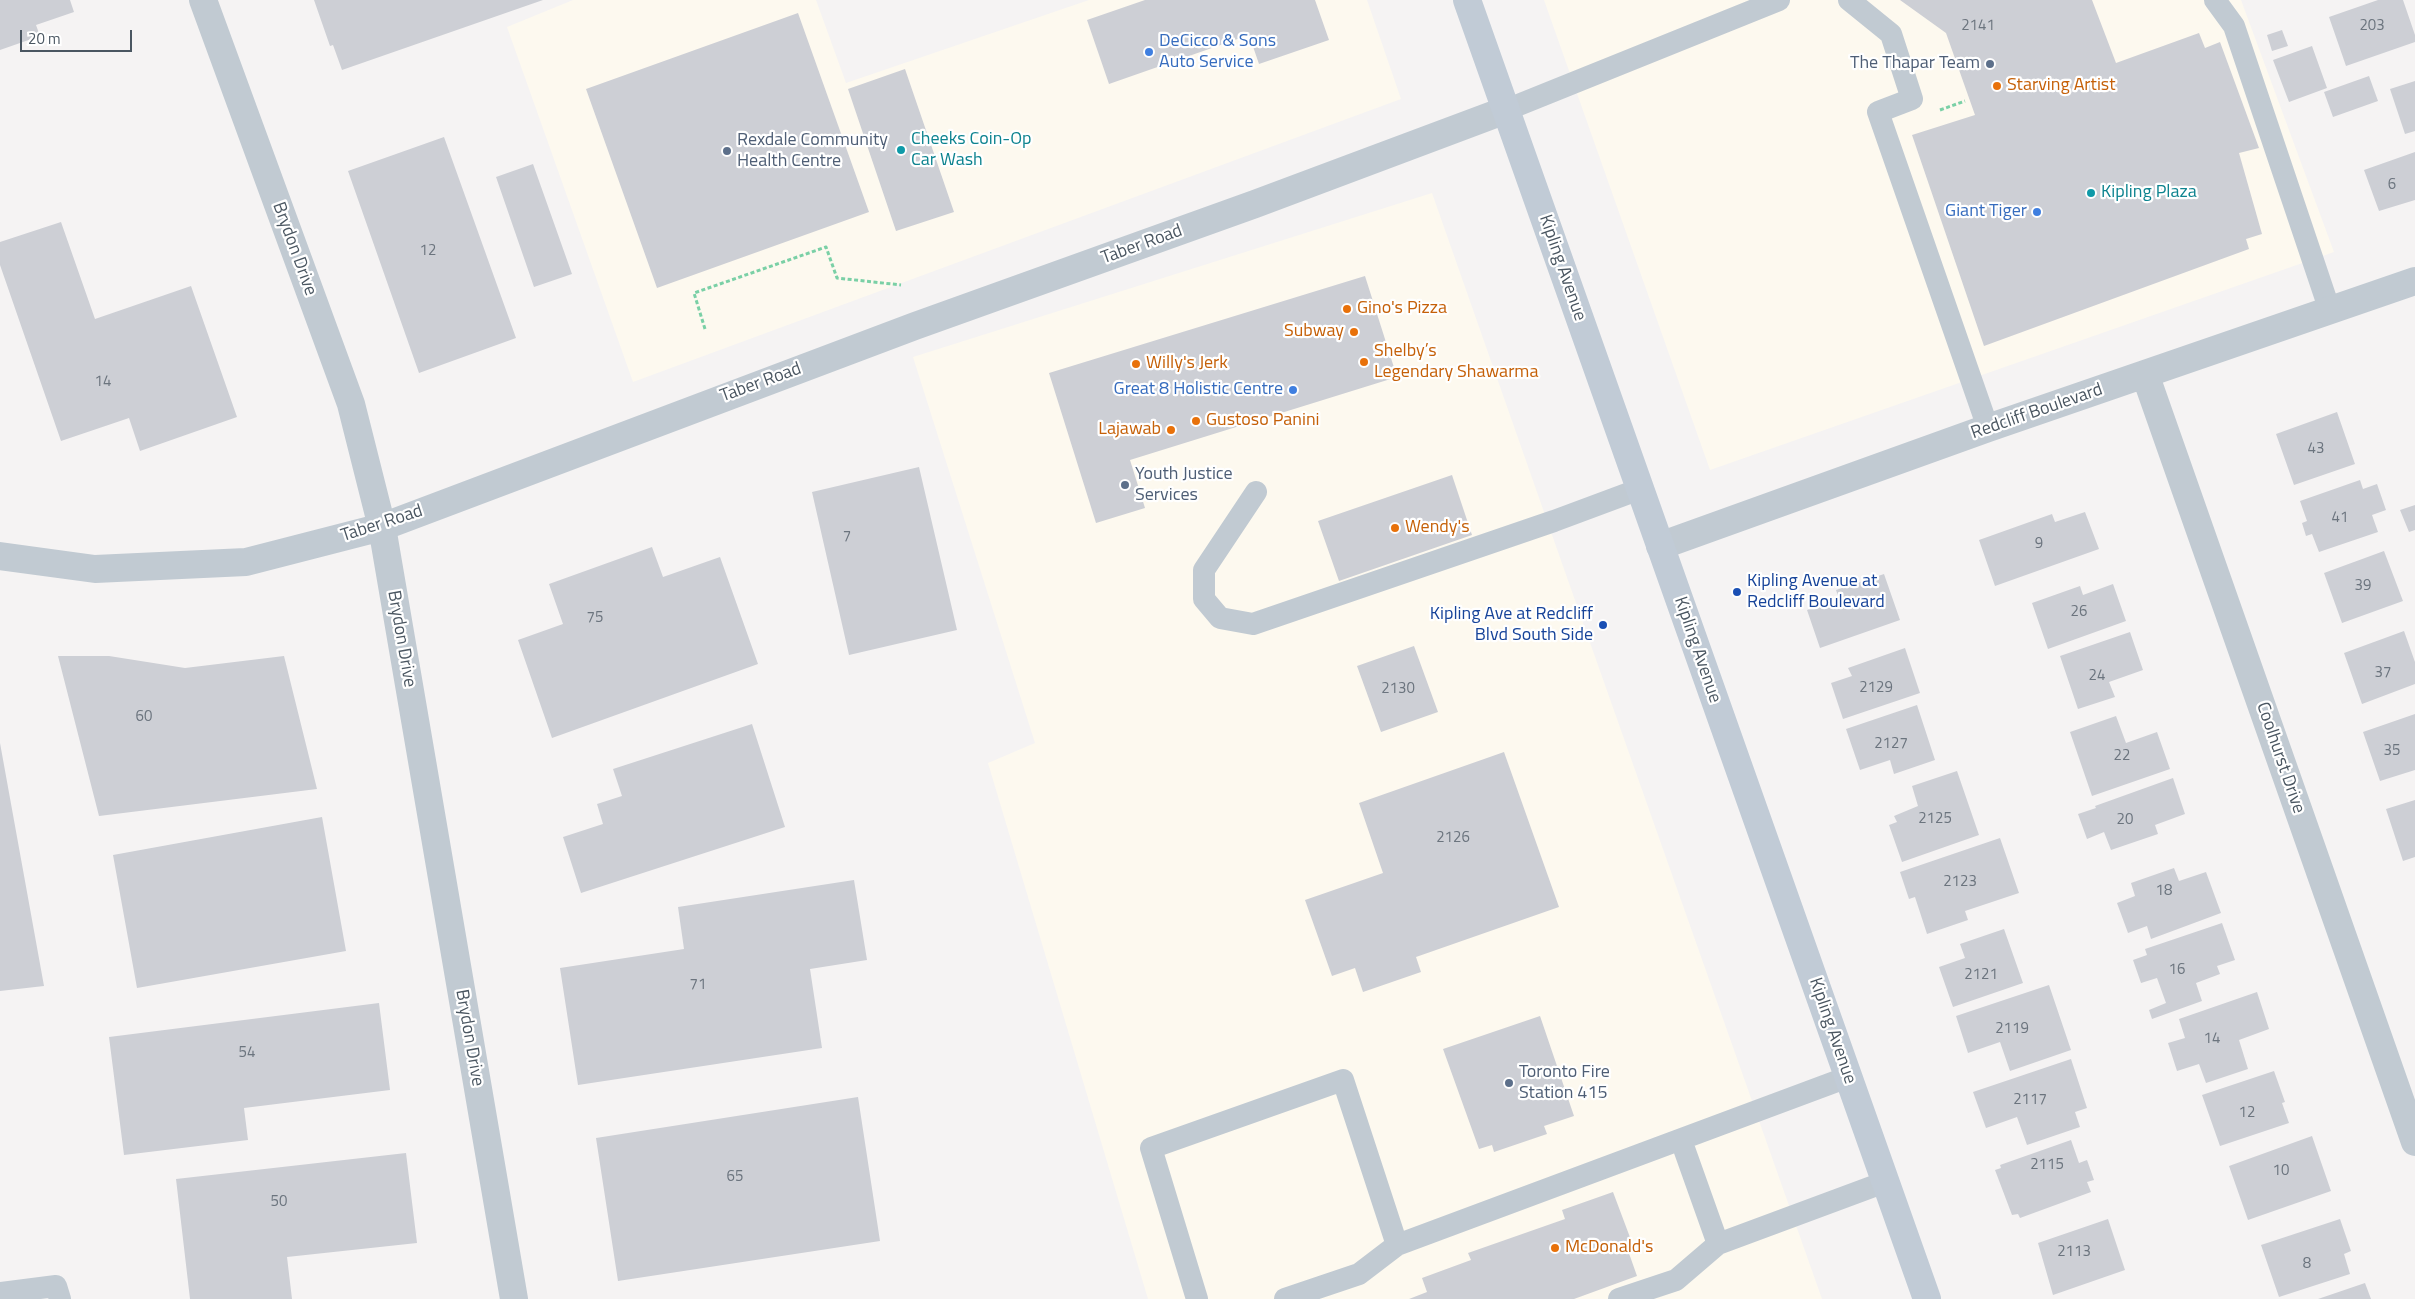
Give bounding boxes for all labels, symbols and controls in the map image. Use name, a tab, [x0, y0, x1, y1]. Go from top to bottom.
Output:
house number: 2141	[1961, 17, 1995, 35]
house number: 203	[2359, 17, 2385, 35]
scale bar	[22, 20, 135, 52]
text: 20 m	[28, 27, 61, 50]
place label: DeCicco & Sons Auto Service	[1159, 31, 1276, 74]
marker: DeCicco & Sons Auto Service	[1143, 46, 1155, 58]
place label: The Thapar Team	[1850, 53, 1980, 75]
marker: The Thapar Team	[1984, 58, 1996, 70]
place label: Starving Artist	[2007, 75, 2116, 97]
marker: Starving Artist	[1991, 80, 2003, 92]
place label: Cheeks Coin-Op Car Wash	[911, 129, 1032, 172]
place label: Rexdale Community Health Centre	[737, 130, 888, 172]
marker: Cheeks Coin-Op Car Wash	[895, 144, 907, 156]
marker: Rexdale Community Health Centre	[721, 145, 733, 157]
house number: 6	[2388, 176, 2396, 194]
place label: Kipling Plaza	[2101, 182, 2197, 204]
marker: Kipling Plaza	[2085, 187, 2097, 199]
street label: Brydon Drive	[267, 199, 321, 299]
place label: Giant Tiger	[1945, 201, 2027, 223]
marker: Giant Tiger	[2031, 206, 2043, 218]
street label: Kipling Avenue	[1534, 212, 1590, 324]
street label: Taber Road	[1099, 220, 1185, 270]
house number: 12	[420, 242, 436, 260]
place label: Gino's Pizza	[1357, 298, 1447, 320]
marker: Gino's Pizza	[1341, 303, 1353, 315]
place label: Subway	[1284, 321, 1344, 343]
marker: Subway	[1348, 326, 1360, 338]
place label: Shelby’s Legendary Shawarma	[1374, 341, 1538, 384]
place label: Willy's Jerk	[1146, 353, 1228, 375]
marker: Shelby’s Legendary Shawarma	[1358, 356, 1370, 368]
street label: Taber Road	[718, 358, 804, 408]
marker: Willy's Jerk	[1130, 358, 1142, 370]
house number: 14	[95, 373, 111, 391]
place label: Great 8 Holistic Centre	[1114, 379, 1283, 401]
street label: Redcliff Boulevard	[1968, 379, 2106, 445]
marker: Great 8 Holistic Centre	[1287, 384, 1299, 396]
place label: Gustoso Panini	[1206, 410, 1319, 432]
marker: Gustoso Panini	[1190, 415, 1202, 427]
place label: Lajawab	[1098, 419, 1161, 441]
marker: Lajawab	[1165, 424, 1177, 436]
house number: 43	[2308, 440, 2324, 458]
place label: Youth Justice Services	[1135, 464, 1233, 506]
marker: Youth Justice Services	[1119, 479, 1131, 491]
street label: Taber Road	[338, 501, 426, 547]
house number: 41	[2332, 509, 2348, 527]
place label: Wendy's	[1405, 517, 1470, 539]
marker: Wendy's	[1389, 522, 1401, 534]
house number: 7	[843, 528, 851, 546]
house number: 9	[2035, 535, 2043, 553]
place label: Kipling Avenue at Redcliff Boulevard	[1747, 571, 1885, 614]
house number: 39	[2355, 577, 2371, 595]
marker: Kipling Avenue at Redcliff Boulevard	[1731, 586, 1743, 598]
street label: Brydon Drive	[382, 589, 420, 689]
street label: Kipling Avenue	[1669, 594, 1725, 706]
house number: 26	[2071, 603, 2087, 621]
place label: Kipling Ave at Redcliff Blvd South Side	[1430, 604, 1593, 646]
house number: 75	[587, 609, 603, 627]
marker: Kipling Ave at Redcliff Blvd South Side	[1597, 619, 1609, 631]
house number: 37	[2375, 664, 2391, 682]
house number: 24	[2089, 667, 2105, 685]
house number: 2129	[1859, 679, 1893, 697]
house number: 2130	[1381, 680, 1415, 698]
street label: Coolhurst Drive	[2251, 700, 2309, 816]
house number: 60	[136, 708, 152, 726]
house number: 2127	[1874, 735, 1908, 753]
house number: 35	[2384, 742, 2400, 760]
house number: 22	[2114, 747, 2130, 765]
house number: 2125	[1918, 810, 1952, 828]
house number: 20	[2117, 811, 2133, 829]
house number: 2126	[1436, 829, 1470, 847]
house number: 2123	[1943, 873, 1977, 891]
house number: 18	[2156, 882, 2172, 900]
house number: 16	[2169, 961, 2185, 979]
house number: 2121	[1964, 966, 1998, 984]
street label: Kipling Avenue	[1804, 975, 1860, 1087]
house number: 71	[690, 976, 706, 994]
street label: Brydon Drive	[450, 988, 488, 1088]
house number: 2119	[1995, 1020, 2029, 1038]
house number: 14	[2204, 1030, 2220, 1048]
house number: 54	[239, 1044, 255, 1062]
place label: Toronto Fire Station 415	[1519, 1062, 1610, 1104]
marker: Toronto Fire Station 415	[1503, 1077, 1515, 1089]
house number: 2117	[2013, 1091, 2047, 1109]
house number: 12	[2239, 1104, 2255, 1122]
house number: 2115	[2030, 1156, 2064, 1174]
house number: 10	[2273, 1162, 2289, 1180]
house number: 65	[727, 1168, 743, 1186]
house number: 50	[271, 1193, 287, 1211]
place label: McDonald's	[1565, 1237, 1653, 1259]
marker: McDonald's	[1549, 1242, 1561, 1254]
house number: 2113	[2057, 1243, 2091, 1261]
house number: 8	[2303, 1255, 2311, 1273]

